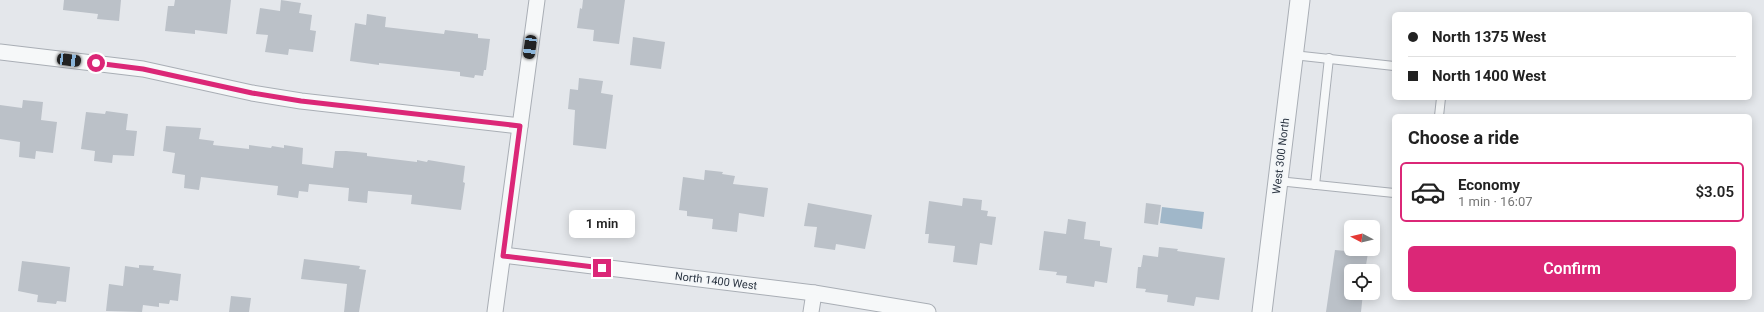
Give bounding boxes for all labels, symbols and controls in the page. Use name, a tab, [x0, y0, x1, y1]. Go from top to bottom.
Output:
text: North 1375 West	[1432, 28, 1546, 46]
car	[522, 34, 538, 60]
car	[56, 53, 82, 67]
route start	[87, 54, 105, 72]
text: North 1400 West	[1432, 67, 1546, 85]
street label: West 300 North	[1270, 117, 1292, 195]
text: Choose a ride	[1408, 127, 1519, 148]
icon: car	[1410, 174, 1446, 210]
text: Economy	[1458, 176, 1520, 194]
text: $3.05	[1695, 183, 1734, 201]
text: 1 min · 16:07	[1458, 194, 1533, 209]
callout: 1 min	[569, 210, 635, 238]
text: 1 min	[586, 216, 618, 231]
north arrow	[1344, 220, 1380, 256]
map controls	[1344, 220, 1380, 300]
button: Confirm	[1408, 246, 1736, 292]
route end	[593, 259, 611, 277]
button: locate	[1344, 264, 1380, 300]
street label: North 1400 West	[674, 270, 758, 293]

